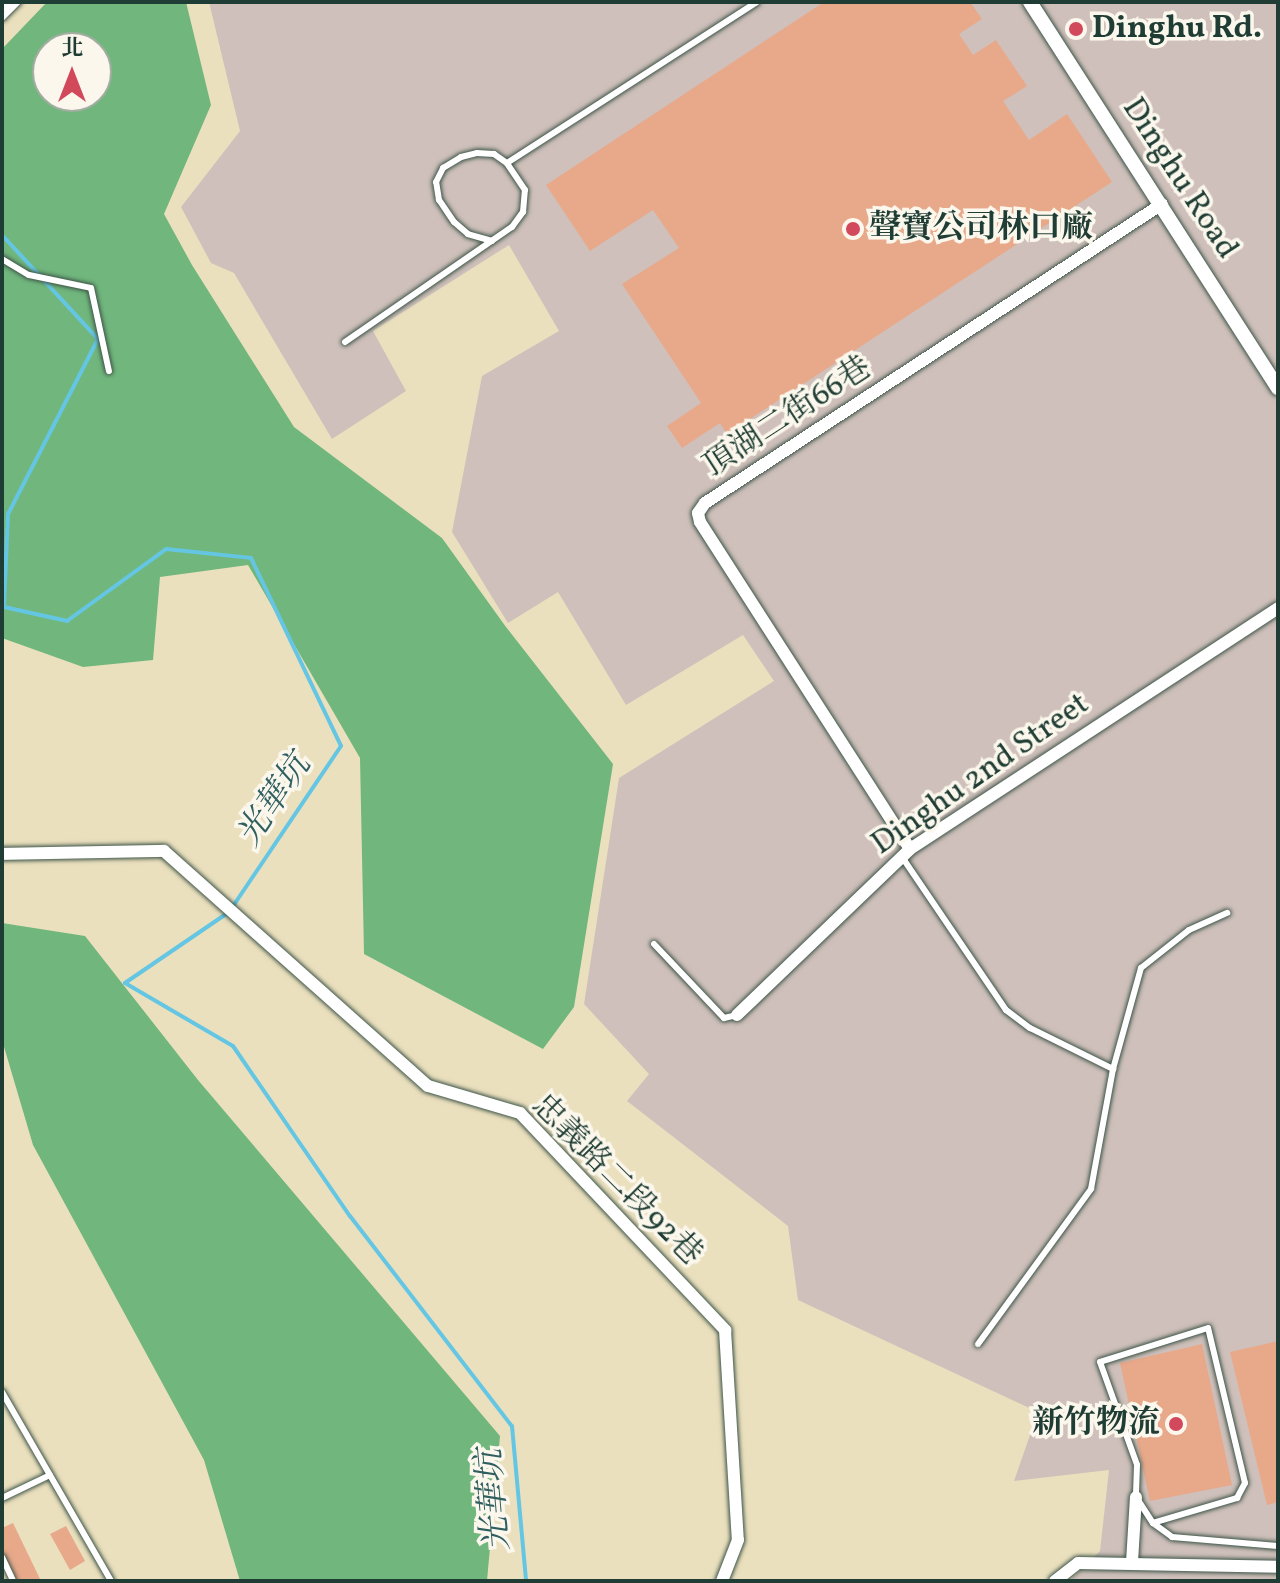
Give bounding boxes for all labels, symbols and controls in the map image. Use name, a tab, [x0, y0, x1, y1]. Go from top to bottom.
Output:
place label: Dinghu Rd.	[1092, 10, 1262, 48]
marker: Dinghu Rd.	[1067, 20, 1085, 38]
north arrow	[32, 32, 112, 112]
text: 北	[61, 34, 83, 65]
street label: Dinghu Road	[1113, 91, 1245, 267]
place label: 聲寶公司林口廠	[869, 210, 1093, 248]
marker: 聲寶公司林口廠	[844, 220, 862, 238]
street label: 頂湖二街66巷	[697, 350, 879, 486]
street label: Dinghu 2nd Street	[865, 686, 1097, 864]
water label: 光華坑	[230, 747, 320, 855]
street label: 忠義路二段92巷	[523, 1088, 709, 1274]
place label: 新竹物流	[1032, 1405, 1160, 1443]
marker: 新竹物流	[1167, 1415, 1185, 1433]
water label: 光華坑	[470, 1447, 520, 1553]

